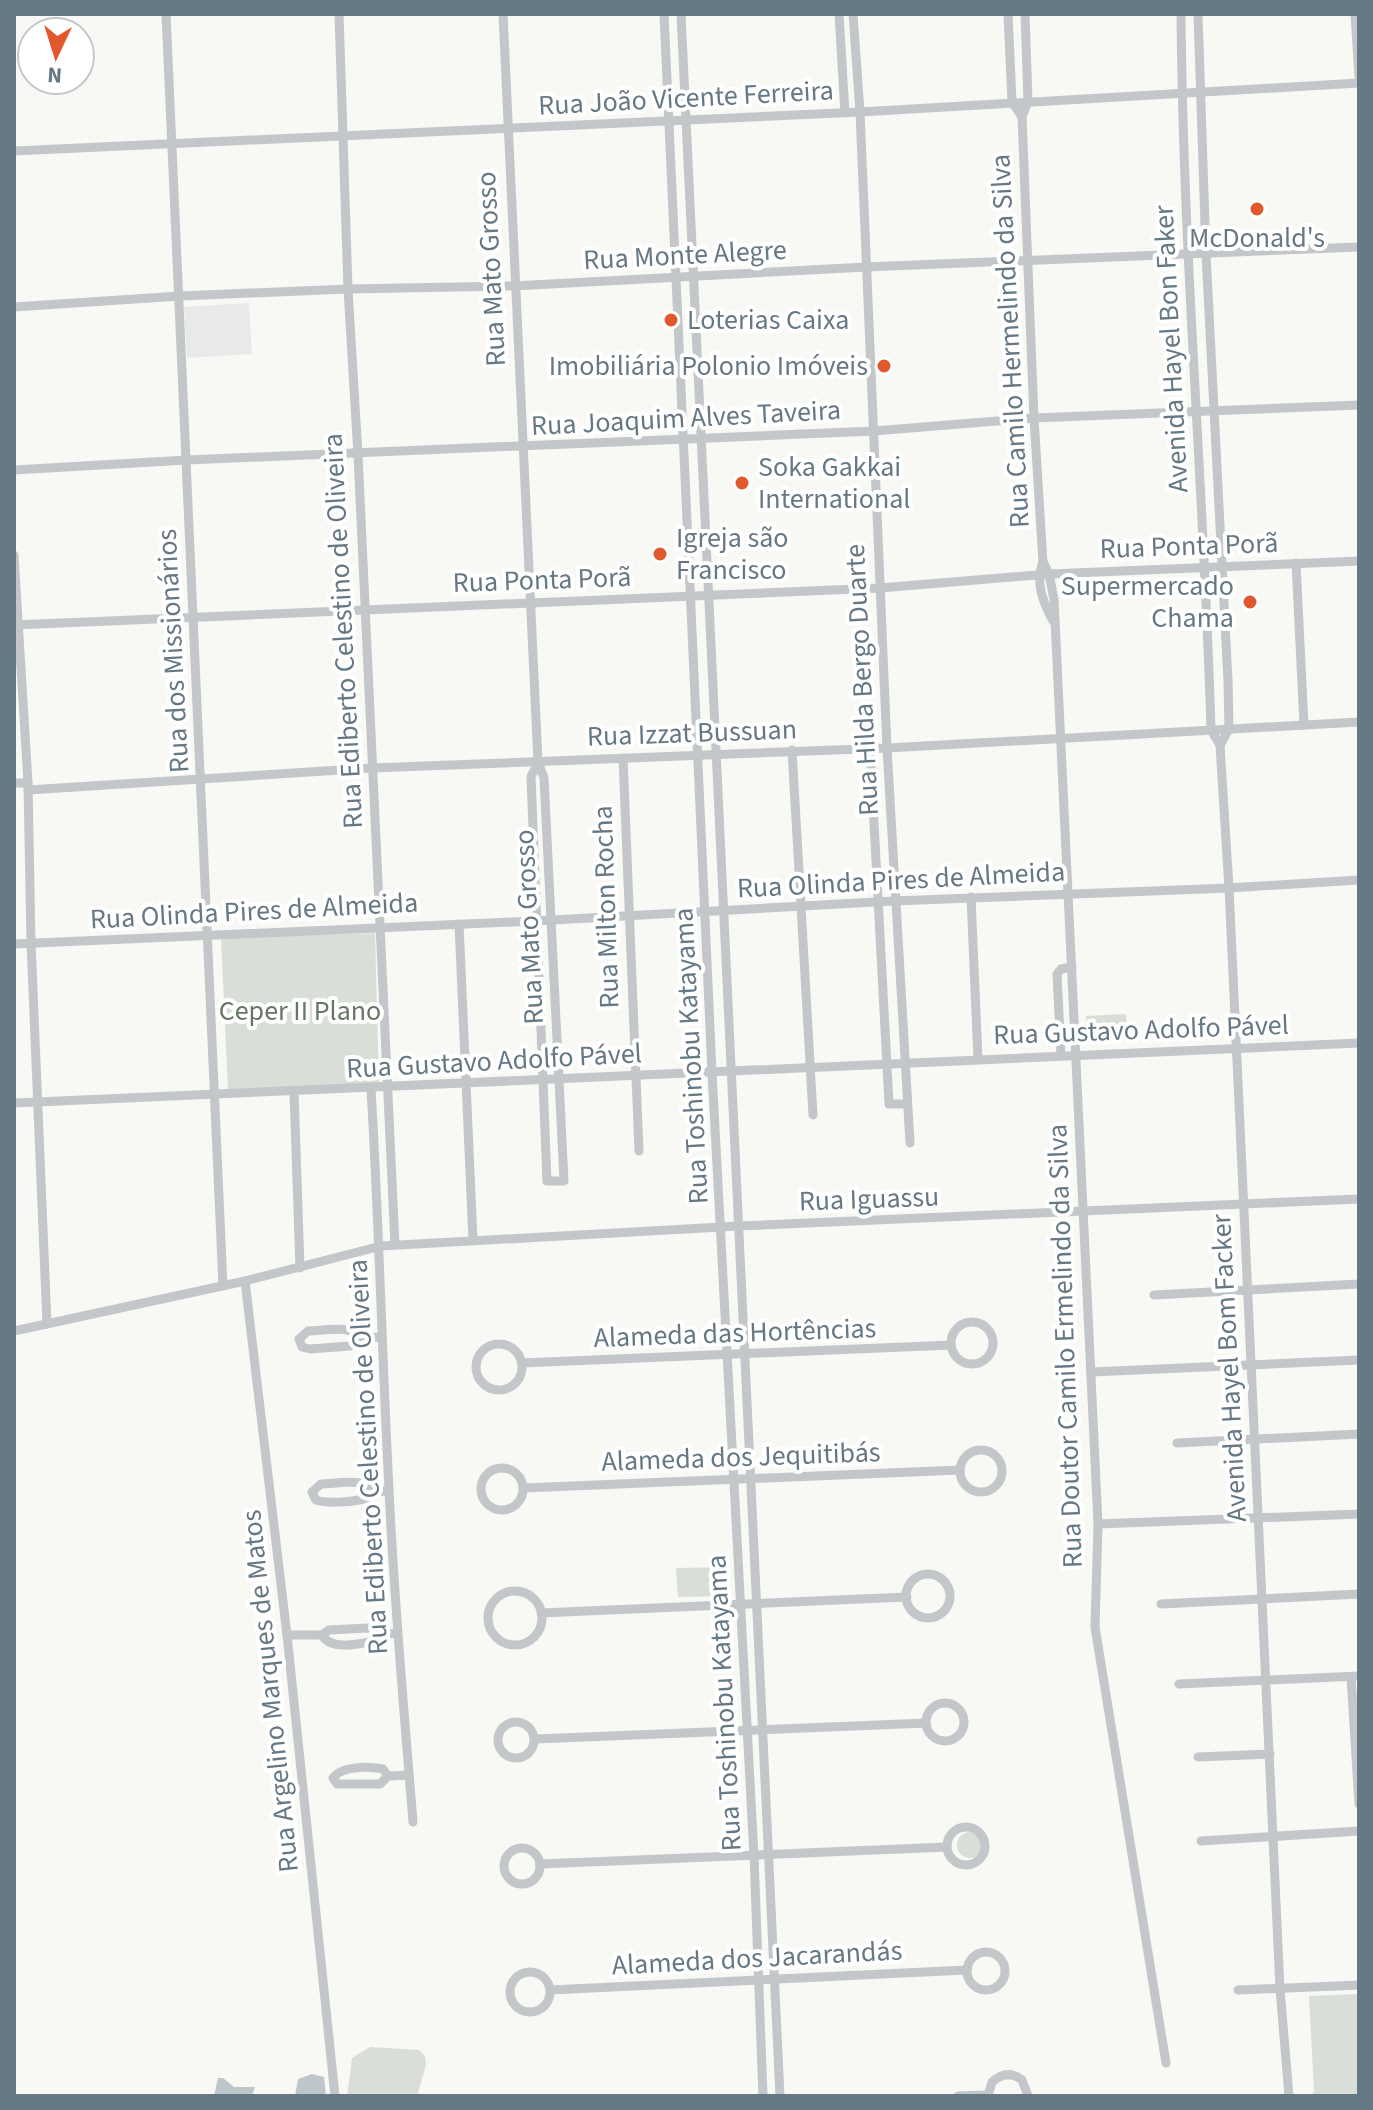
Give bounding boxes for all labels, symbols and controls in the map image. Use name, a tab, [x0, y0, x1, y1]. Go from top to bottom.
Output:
north arrow	[16, 16, 96, 96]
text: N	[46, 58, 63, 91]
street label: Rua João Vicente Ferreira	[537, 70, 835, 126]
street label: Rua Camilo Hermelindo da Silva	[980, 153, 1040, 529]
street label: Rua Mato Grosso	[466, 170, 516, 368]
marker: McDonald's	[1248, 200, 1266, 218]
street label: Avenida Hayel Bon Faker	[1143, 204, 1199, 494]
place label: McDonald's	[1189, 218, 1325, 258]
street label: Rua Monte Alegre	[582, 230, 788, 280]
place label: Loterias Caixa	[687, 300, 849, 340]
marker: Loterias Caixa	[662, 311, 680, 329]
place label: Imobiliária Polonio Imóveis	[549, 346, 868, 386]
marker: Imobiliária Polonio Imóveis	[875, 357, 893, 375]
street label: Rua Joaquim Alves Taveira	[530, 390, 842, 446]
street label: Rua Ediberto Celestino de Oliveira	[313, 432, 373, 830]
place label: Soka Gakkai International	[758, 447, 911, 519]
marker: Soka Gakkai International	[733, 474, 751, 492]
place label: Igreja são Francisco	[676, 518, 788, 590]
street label: Rua Ponta Porã	[1099, 523, 1279, 569]
street label: Rua dos Missionários	[147, 528, 199, 774]
street label: Rua Hilda Bergo Duarte	[835, 543, 889, 817]
marker: Igreja são Francisco	[651, 545, 669, 563]
street label: Rua Ponta Porã	[452, 557, 632, 603]
place label: Supermercado Chama	[1061, 566, 1234, 638]
marker: Supermercado Chama	[1241, 593, 1259, 611]
street label: Rua Izzat Bussuan	[586, 709, 798, 757]
street label: Rua Milton Rocha	[582, 805, 630, 1009]
street label: Rua Mato Grosso	[504, 828, 554, 1026]
street label: Rua Olinda Pires de Almeida	[736, 851, 1066, 909]
street label: Rua Olinda Pires de Almeida	[89, 882, 419, 940]
street label: Rua Toshinobu Katayama	[663, 907, 719, 1205]
park label: Ceper II Plano	[219, 991, 381, 1031]
street label: Rua Gustavo Adolfo Pável	[992, 1005, 1290, 1055]
street label: Rua Gustavo Adolfo Pável	[345, 1033, 643, 1089]
street label: Rua Doutor Camilo Ermelindo da Silva	[1037, 1123, 1093, 1569]
street label: Rua Iguassu	[798, 1177, 940, 1221]
street label: Avenida Hayel Bom Facker	[1201, 1213, 1257, 1523]
street label: Rua Ediberto Celestino de Oliveira	[338, 1258, 398, 1656]
street label: Alameda das Hortências	[593, 1308, 877, 1358]
street label: Alameda dos Jequitibás	[601, 1432, 881, 1482]
street label: Rua Argelino Marques de Matos	[231, 1508, 309, 1874]
street label: Rua Toshinobu Katayama	[696, 1554, 752, 1852]
street label: Alameda dos Jacarandás	[611, 1930, 903, 1986]

